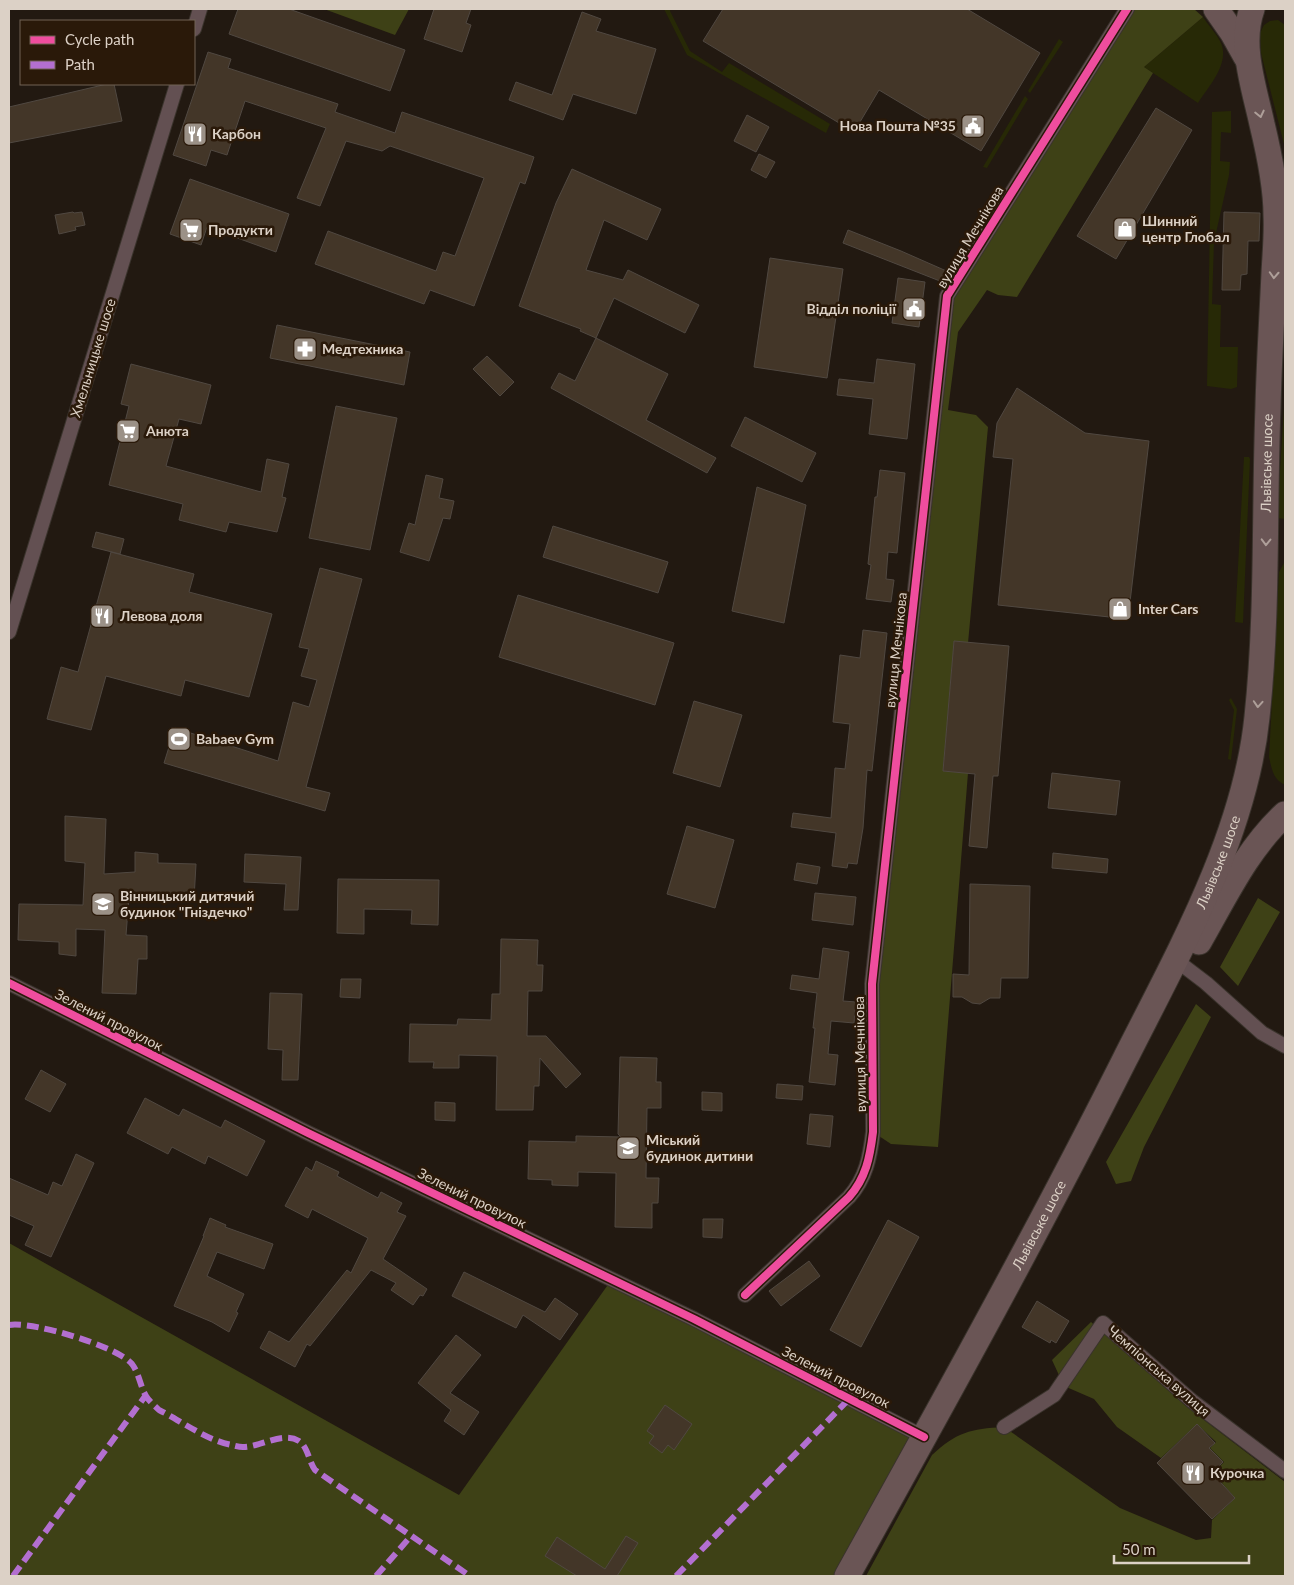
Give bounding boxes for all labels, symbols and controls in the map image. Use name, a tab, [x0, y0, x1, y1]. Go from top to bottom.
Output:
legend	[20, 20, 195, 85]
text: Cycle path	[65, 30, 134, 48]
text: Path	[65, 55, 95, 73]
one-way arrow	[1254, 109, 1265, 118]
public building icon: Нова Пошта №35	[960, 113, 986, 139]
place label: Нова Пошта №35	[840, 117, 956, 134]
restaurant icon: Карбон	[182, 121, 208, 147]
place label: Карбон	[212, 125, 261, 142]
street label: вулиця Мечнікова	[932, 183, 1007, 291]
place label: Шинний центр Глобал	[1142, 212, 1230, 245]
shop icon: Шинний центр Глобал	[1112, 216, 1138, 242]
supermarket icon: Продукти	[178, 217, 204, 243]
place label: Продукти	[208, 221, 273, 238]
one-way arrow	[1268, 271, 1279, 279]
street label: Хмельницьке шосе	[66, 296, 119, 419]
public building icon: Відділ поліції	[901, 296, 927, 322]
place label: Відділ поліції	[807, 300, 896, 317]
pharmacy icon: Медтехника	[292, 336, 318, 362]
place label: Медтехника	[322, 340, 403, 357]
street label: Львівське шосе	[1257, 413, 1276, 514]
supermarket icon: Анюта	[115, 418, 141, 444]
place label: Анюта	[145, 422, 189, 439]
one-way arrow	[1261, 538, 1271, 546]
street label: вулиця Мечнікова	[881, 591, 910, 709]
shop icon: Inter Cars	[1107, 596, 1133, 622]
place label: Inter Cars	[1138, 600, 1199, 617]
restaurant icon: Левова доля	[89, 603, 115, 629]
place label: Левова доля	[119, 607, 202, 624]
one-way arrow	[1253, 701, 1264, 709]
sports icon: Babaev Gym	[166, 726, 192, 752]
place label: Babaev Gym	[196, 730, 274, 747]
street label: Львівське шосе	[1191, 813, 1243, 912]
place label: Вінницький дитячий будинок "Гніздечко"	[120, 887, 254, 920]
school or university icon: Вінницький дитячий будинок "Гніздечко"	[90, 891, 116, 917]
street label: Зелений провулок	[52, 985, 167, 1054]
street label: вулиця Мечнікова	[850, 996, 869, 1112]
place label: Міський будинок дитини	[646, 1131, 753, 1164]
school or university icon: Міський будинок дитини	[615, 1135, 641, 1161]
street label: Зелений провулок	[415, 1164, 530, 1232]
street label: Львівське шосе	[1007, 1177, 1069, 1273]
street label: Чемпіонська вулиця	[1105, 1322, 1214, 1420]
street label: Зелений провулок	[779, 1342, 894, 1411]
restaurant icon: Курочка	[1180, 1460, 1206, 1486]
place label: Курочка	[1210, 1464, 1264, 1481]
scale bar	[1114, 1532, 1249, 1564]
text: 50 m	[1122, 1540, 1156, 1558]

